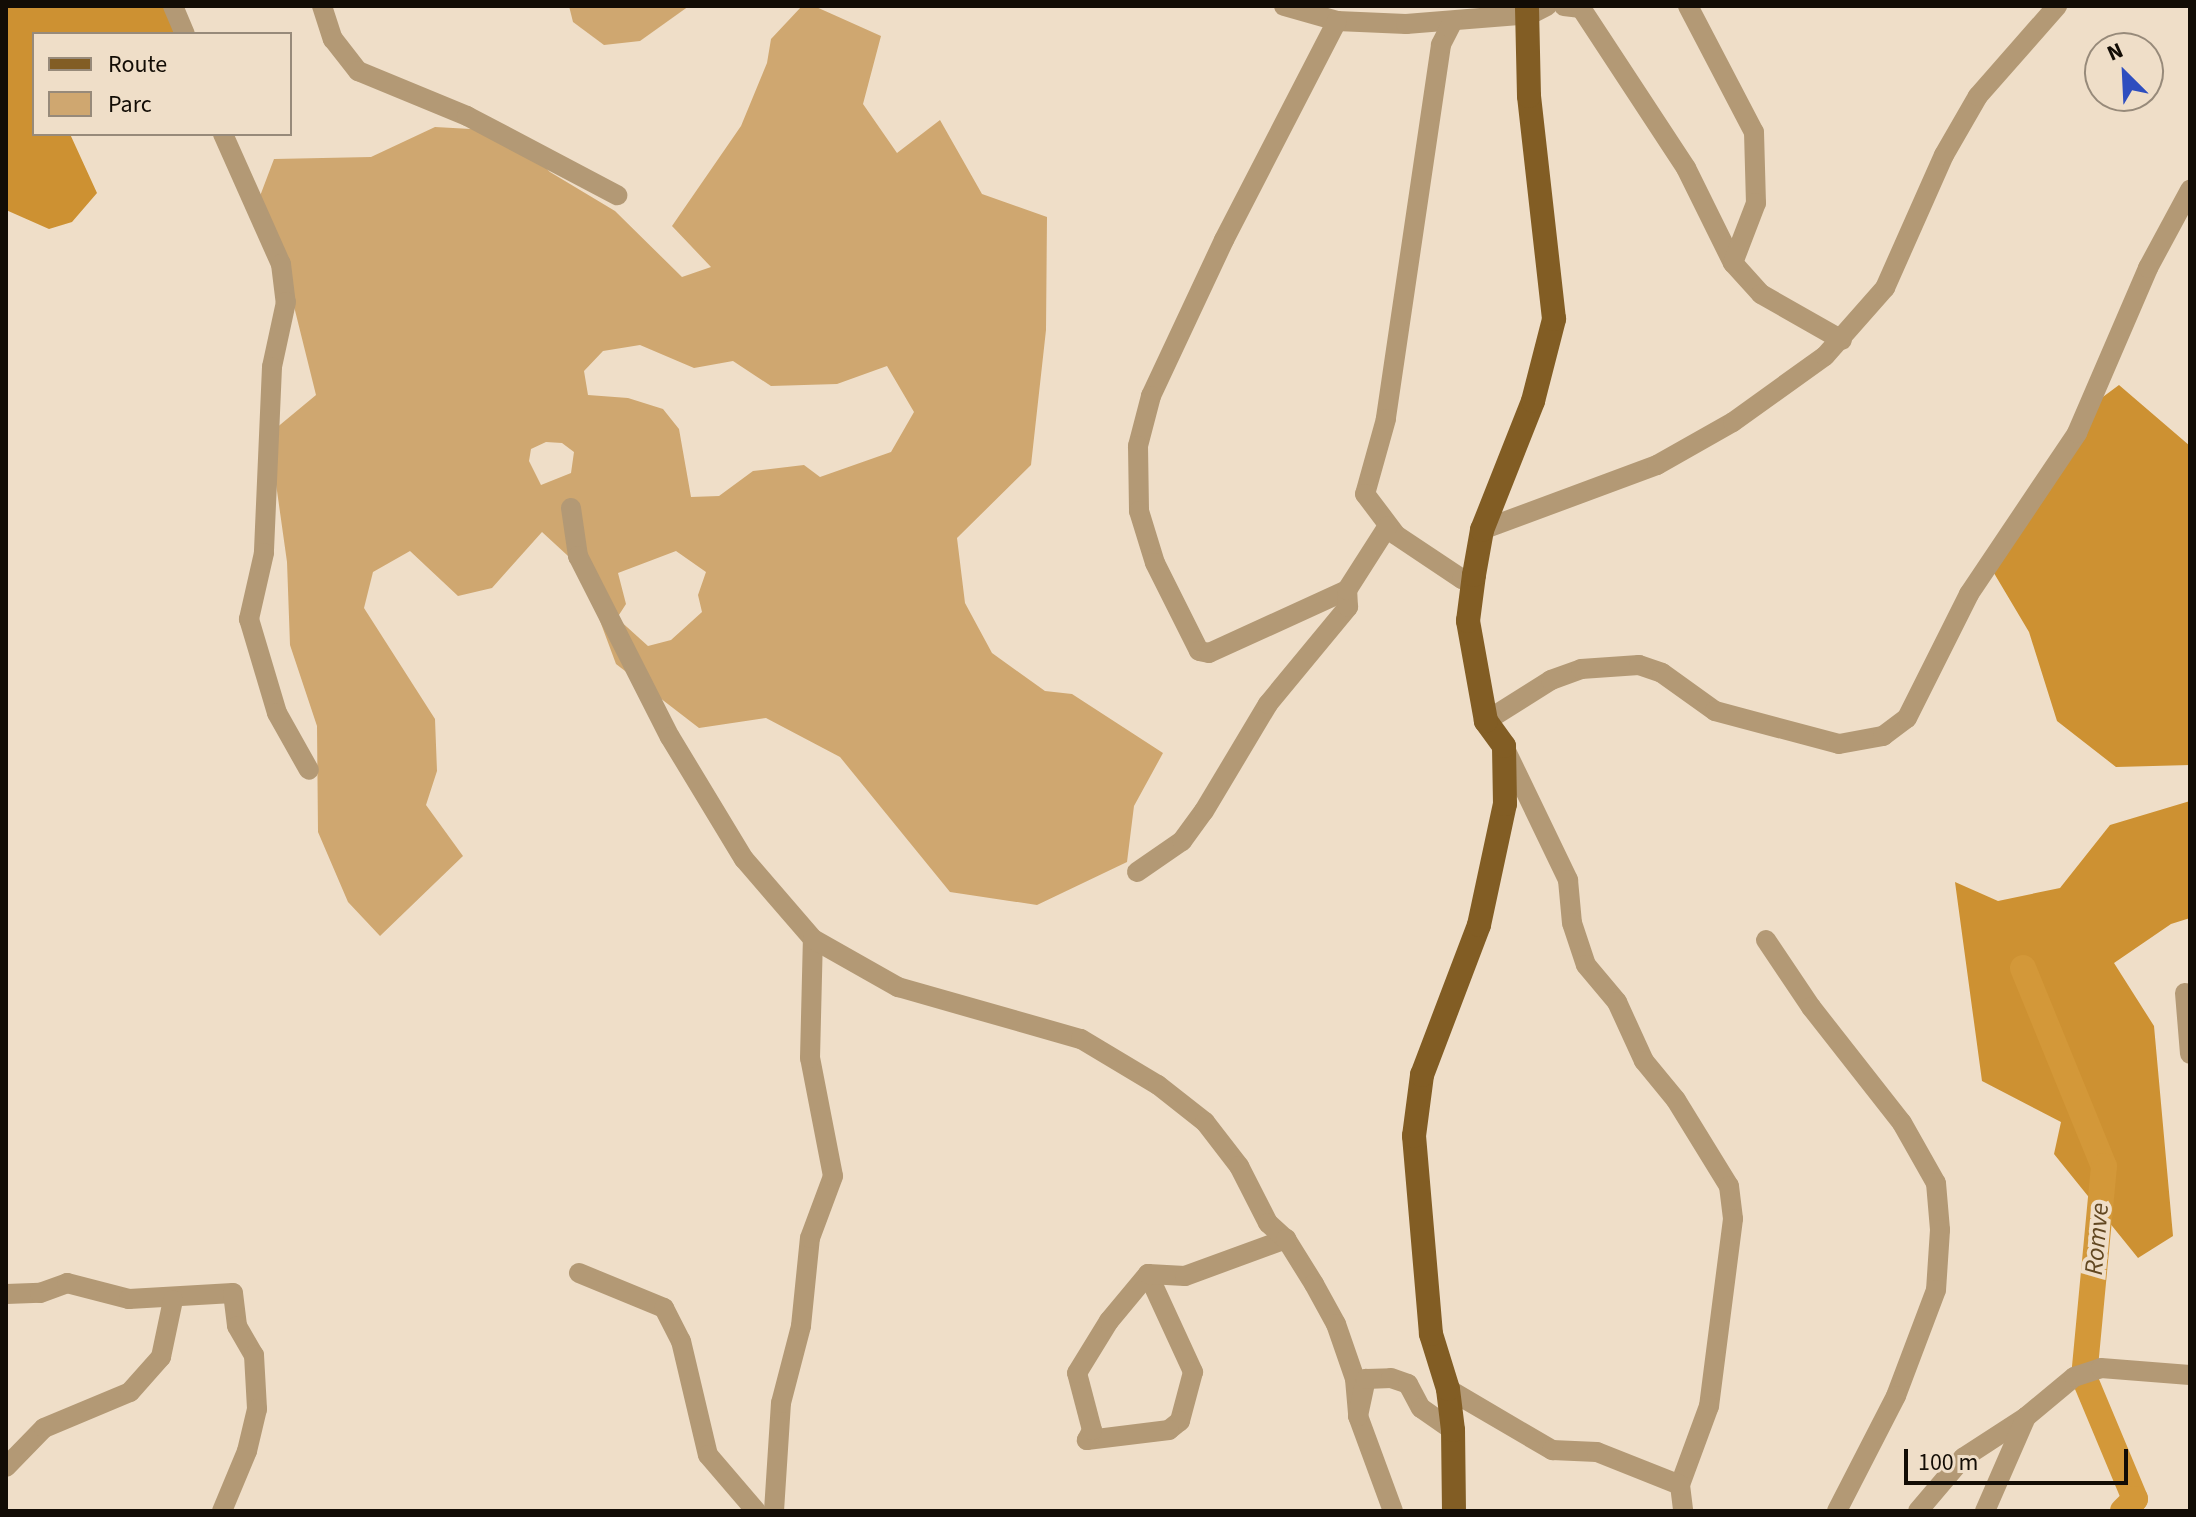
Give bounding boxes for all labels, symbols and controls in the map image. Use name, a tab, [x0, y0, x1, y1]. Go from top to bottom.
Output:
legend	[32, 32, 292, 136]
north arrow	[2084, 32, 2164, 112]
text: N	[2102, 34, 2128, 69]
text: Route	[108, 47, 167, 82]
text: Parc	[108, 87, 152, 122]
water label: Romve	[2078, 1202, 2116, 1276]
scale bar	[1908, 1433, 2132, 1483]
text: 100 m	[1918, 1445, 1978, 1480]

